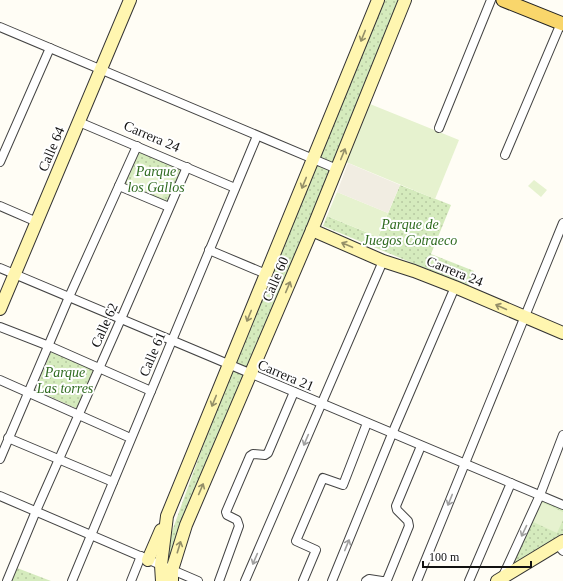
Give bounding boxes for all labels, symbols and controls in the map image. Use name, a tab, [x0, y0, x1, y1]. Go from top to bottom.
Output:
one-way arrow	[359, 30, 366, 42]
street label: Carrera 24	[122, 118, 182, 155]
street label: Calle 64	[35, 125, 68, 174]
one-way arrow	[340, 148, 347, 160]
park label: Parque los Gallos	[127, 164, 185, 195]
one-way arrow	[299, 176, 307, 188]
park label: Parque de Juegos Cotraeco	[363, 217, 457, 248]
one-way arrow	[342, 241, 354, 249]
street label: Carrera 24	[424, 253, 485, 290]
street label: Calle 60	[259, 255, 292, 304]
one-way arrow	[285, 281, 292, 293]
street label: Calle 62	[88, 301, 121, 350]
one-way arrow	[496, 303, 508, 310]
one-way arrow	[245, 309, 252, 321]
street label: Calle 61	[136, 330, 169, 379]
street label: Carrera 21	[256, 357, 316, 394]
park label: Parque Las torres	[36, 365, 94, 396]
one-way arrow	[210, 394, 217, 406]
one-way arrow	[302, 433, 310, 445]
one-way arrow	[198, 484, 205, 496]
one-way arrow	[446, 493, 453, 505]
one-way arrow	[519, 524, 527, 536]
one-way arrow	[344, 539, 352, 551]
one-way arrow	[175, 542, 183, 554]
scale bar	[423, 543, 531, 569]
text: 100 m	[429, 550, 460, 564]
one-way arrow	[251, 553, 258, 565]

